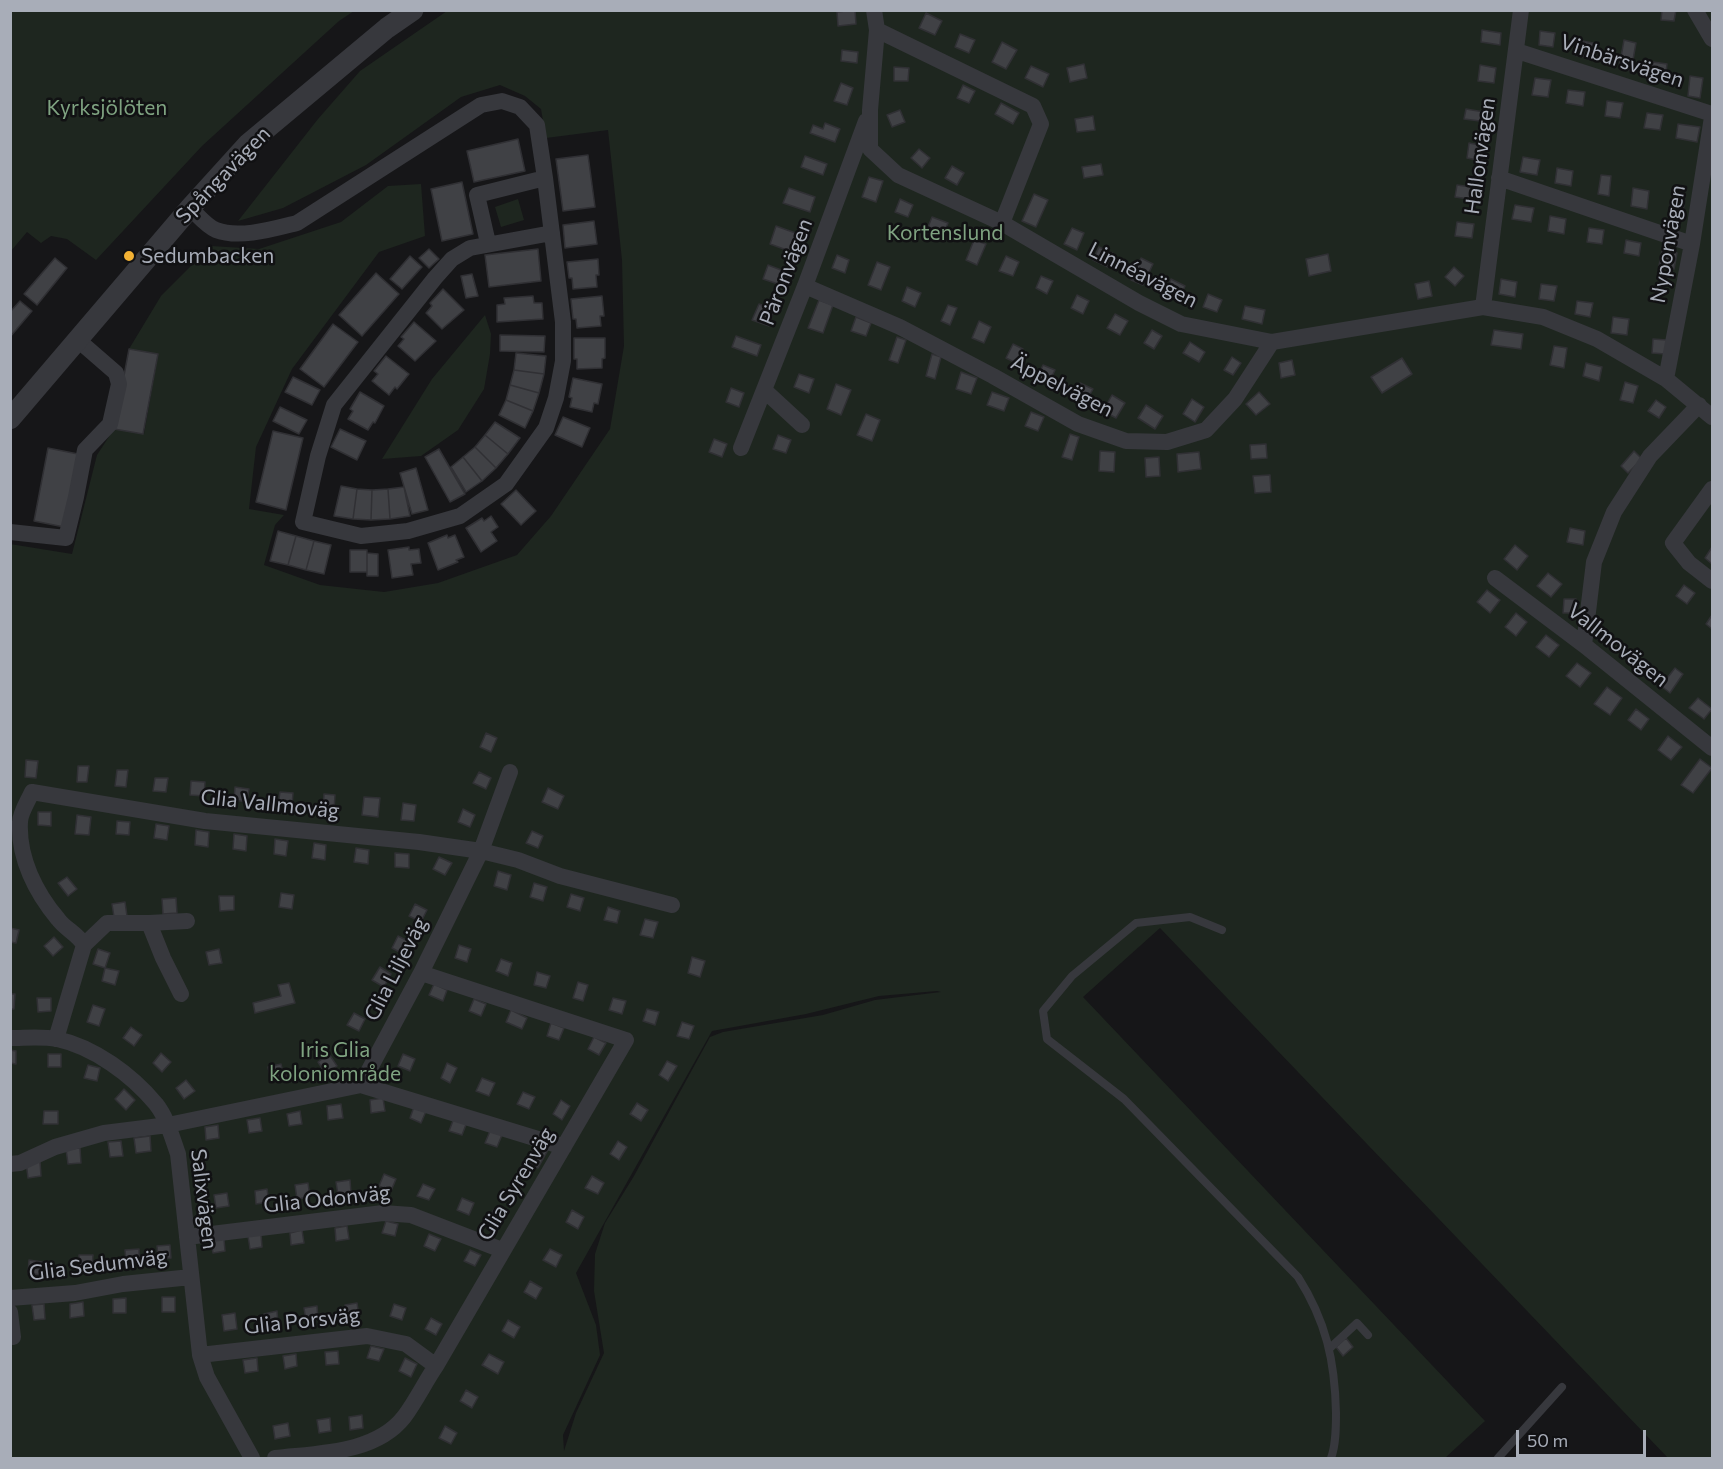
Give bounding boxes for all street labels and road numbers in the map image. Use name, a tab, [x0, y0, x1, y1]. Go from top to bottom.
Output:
street label: Vinbärsvägen	[1557, 29, 1687, 93]
street label: Hallonvägen	[1459, 96, 1501, 216]
street label: Spångavägen	[170, 121, 276, 229]
street label: Nyponvägen	[1645, 183, 1691, 305]
street label: Päronvägen	[754, 215, 818, 329]
street label: Linnéavägen	[1084, 237, 1202, 313]
street label: Äppelvägen	[1007, 349, 1117, 423]
street label: Vallmovägen	[1562, 598, 1674, 692]
street label: Glia Vallmoväg	[199, 784, 341, 824]
street label: Glia Liljeväg	[359, 913, 433, 1025]
street label: Glia Syrenväg	[472, 1123, 560, 1245]
street label: Salixvägen	[185, 1147, 223, 1251]
street label: Glia Odonväg	[262, 1180, 392, 1218]
street label: Glia Sedumväg	[27, 1244, 169, 1286]
street label: Glia Porsväg	[243, 1302, 361, 1340]

